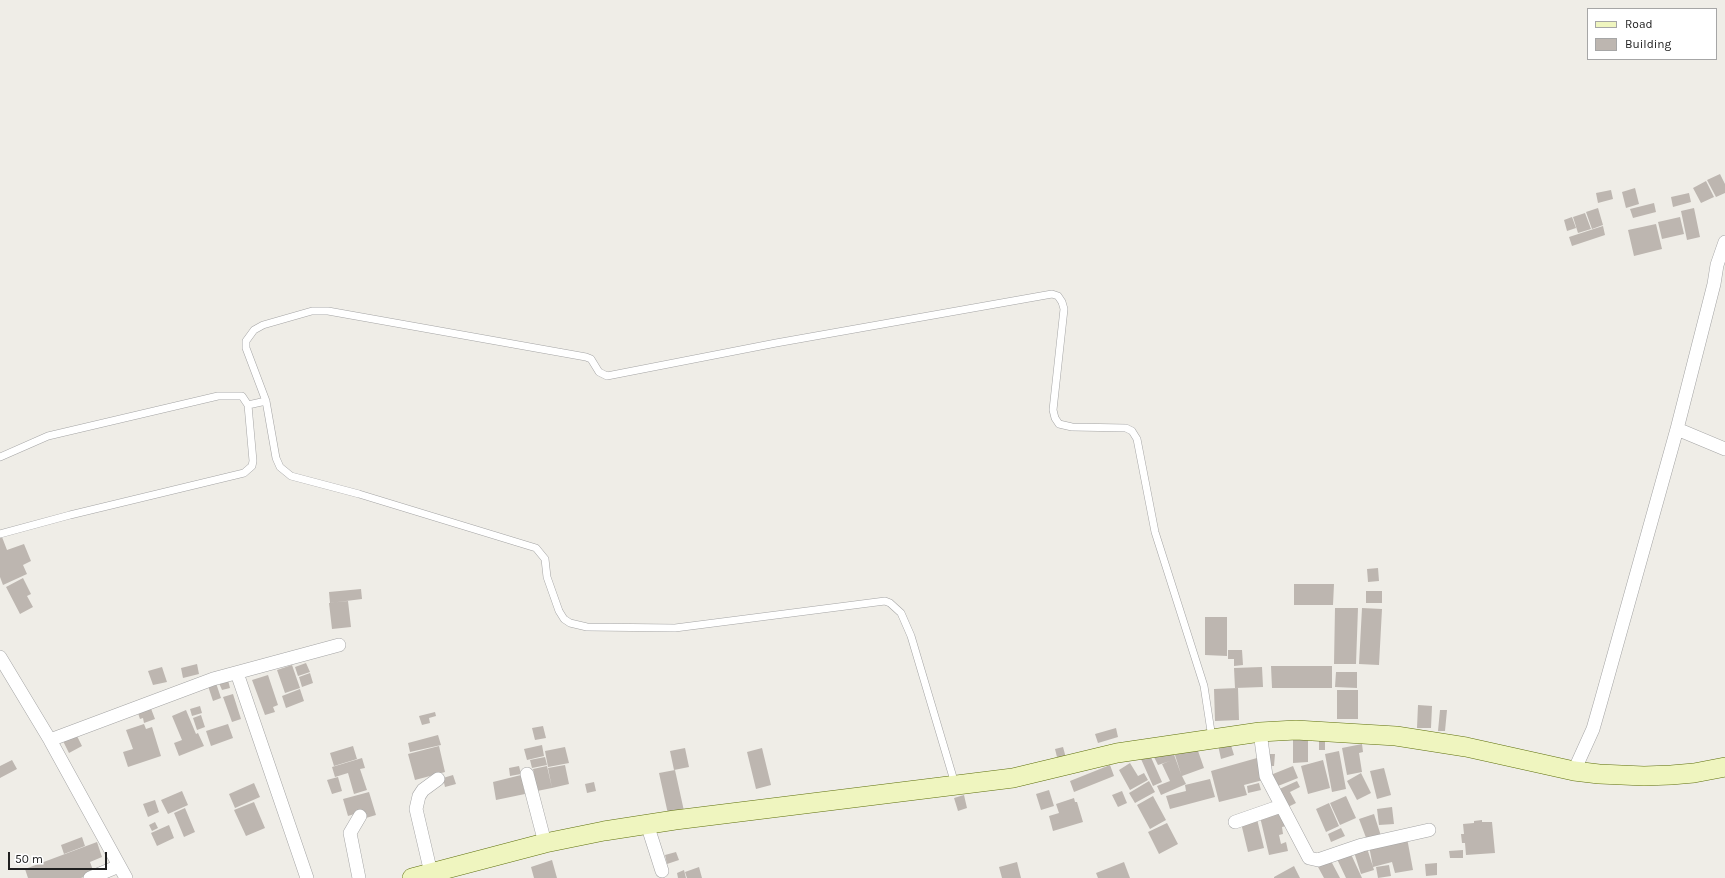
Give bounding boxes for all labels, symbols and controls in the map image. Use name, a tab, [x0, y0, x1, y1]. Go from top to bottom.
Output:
legend	[1587, 8, 1717, 60]
text: Road	[1625, 17, 1653, 31]
text: Building	[1625, 37, 1671, 51]
scale bar	[10, 844, 109, 870]
text: 50 m	[15, 852, 43, 866]

